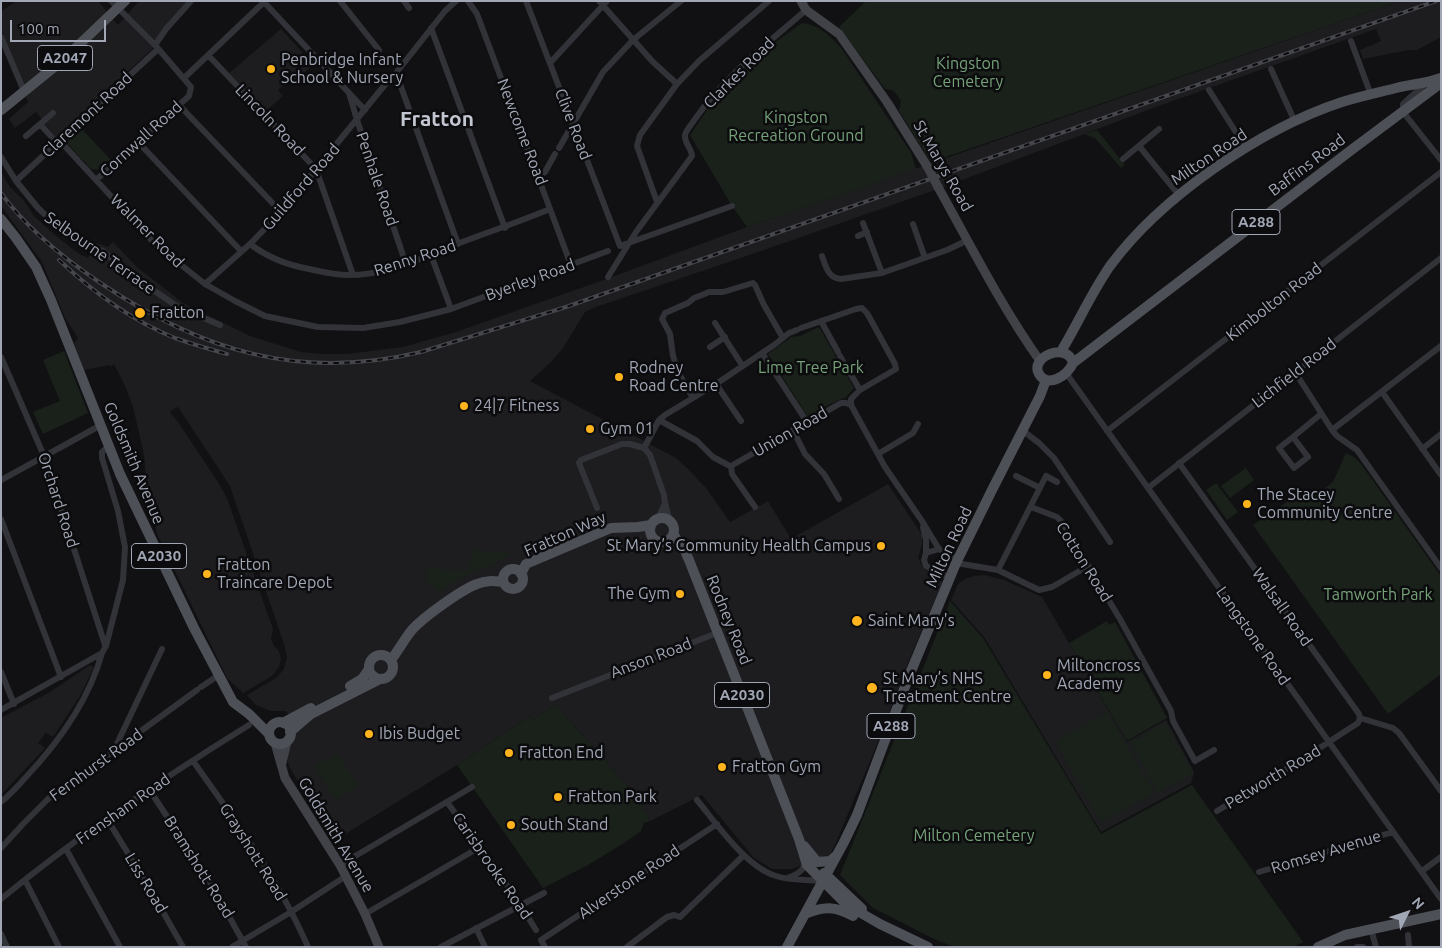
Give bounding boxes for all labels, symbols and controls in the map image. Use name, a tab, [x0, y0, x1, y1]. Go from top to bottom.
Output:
scale bar	[12, 10, 109, 42]
text: 100 m	[18, 20, 60, 37]
street label: Clarkes Road	[700, 34, 778, 112]
road number: A2047	[38, 46, 92, 70]
place label: Penbridge Infant School & Nursery	[281, 50, 403, 88]
park label: Kingston Cemetery	[933, 54, 1003, 92]
marker: Penbridge Infant School & Nursery	[265, 63, 277, 75]
street label: Claremont Road	[38, 68, 136, 162]
street label: Newcome Road	[493, 76, 551, 188]
street label: Lincoln Road	[231, 80, 309, 160]
street label: Clive Road	[551, 86, 595, 162]
street label: Cornwall Road	[96, 97, 186, 181]
district label: Fratton	[400, 106, 474, 132]
park label: Kingston Recreation Ground	[728, 108, 864, 146]
street label: St Marys Road	[909, 117, 977, 215]
street label: Milton Road	[1167, 125, 1251, 189]
street label: Penhale Road	[352, 129, 402, 229]
street label: Baffins Road	[1265, 130, 1349, 200]
street label: Guildford Road	[258, 140, 344, 234]
street label: Walmer Road	[106, 190, 188, 272]
street label: Selbourne Terrace	[41, 208, 159, 298]
road number: A288	[1232, 210, 1280, 234]
street label: Renny Road	[372, 236, 458, 280]
street label: Byerley Road	[483, 255, 577, 305]
street label: Kimbolton Road	[1222, 259, 1326, 345]
place label: Fratton	[151, 303, 204, 323]
marker: Fratton	[133, 306, 147, 320]
street label: Lichfield Road	[1248, 334, 1340, 412]
place label: Rodney Road Centre	[629, 358, 718, 396]
park label: Lime Tree Park	[758, 358, 864, 378]
marker: Rodney Road Centre	[613, 371, 625, 383]
place label: 24|7 Fitness	[474, 396, 559, 416]
street label: Goldsmith Avenue	[100, 399, 168, 527]
marker: 24|7 Fitness	[458, 400, 470, 412]
street label: Union Road	[749, 403, 831, 461]
place label: Gym 01	[600, 419, 654, 439]
marker: Gym 01	[584, 423, 596, 435]
street label: Orchard Road	[34, 450, 82, 550]
place label: The Stacey Community Centre	[1257, 485, 1393, 523]
marker: The Stacey Community Centre	[1241, 498, 1253, 510]
street label: Milton Road	[922, 503, 976, 591]
street label: Fratton Way	[521, 507, 609, 561]
street label: Cotton Road	[1052, 518, 1116, 606]
place label: St Mary’s Community Health Campus	[607, 536, 871, 556]
marker: St Mary’s Community Health Campus	[875, 540, 887, 552]
road number: A2030	[132, 544, 186, 568]
place label: Fratton Traincare Depot	[217, 555, 332, 593]
street label: Walsall Road	[1248, 564, 1316, 650]
marker: Fratton Traincare Depot	[201, 568, 213, 580]
street label: Rodney Road	[702, 572, 756, 668]
street label: Langstone Road	[1212, 583, 1294, 689]
place label: The Gym	[607, 584, 670, 604]
park label: Tamworth Park	[1323, 585, 1433, 605]
marker: The Gym	[674, 588, 686, 600]
place label: Saint Mary's	[868, 611, 955, 631]
marker: Saint Mary's	[850, 614, 864, 628]
street label: Anson Road	[608, 634, 694, 682]
place label: Miltoncross Academy	[1057, 656, 1140, 694]
place label: St Mary’s NHS Treatment Centre	[883, 669, 1011, 707]
marker: Miltoncross Academy	[1041, 669, 1053, 681]
marker: St Mary’s NHS Treatment Centre	[865, 681, 879, 695]
road number: A2030	[714, 682, 770, 708]
road number: A288	[867, 714, 915, 738]
place label: Ibis Budget	[379, 724, 460, 744]
street label: Fernhurst Road	[46, 725, 146, 805]
marker: Ibis Budget	[363, 728, 375, 740]
street label: Petworth Road	[1222, 741, 1324, 813]
place label: Fratton End	[519, 743, 604, 763]
marker: Fratton End	[503, 747, 515, 759]
place label: Fratton Gym	[732, 757, 821, 777]
marker: Fratton Gym	[716, 761, 728, 773]
street label: Frensham Road	[72, 769, 174, 849]
street label: Goldsmith Avenue	[294, 774, 378, 896]
place label: Fratton Park	[568, 787, 657, 807]
marker: Fratton Park	[552, 791, 564, 803]
street label: Grayshott Road	[215, 800, 291, 904]
street label: Carisbrooke Road	[448, 809, 536, 923]
street label: Bramshott Road	[160, 812, 238, 922]
place label: South Stand	[521, 815, 608, 835]
marker: South Stand	[505, 819, 517, 831]
park label: Milton Cemetery	[914, 826, 1034, 846]
street label: Romsey Avenue	[1269, 826, 1383, 878]
street label: Alverstone Road	[575, 841, 683, 923]
street label: Liss Road	[121, 850, 171, 916]
north arrow	[1382, 888, 1432, 938]
text: N	[1409, 894, 1428, 912]

